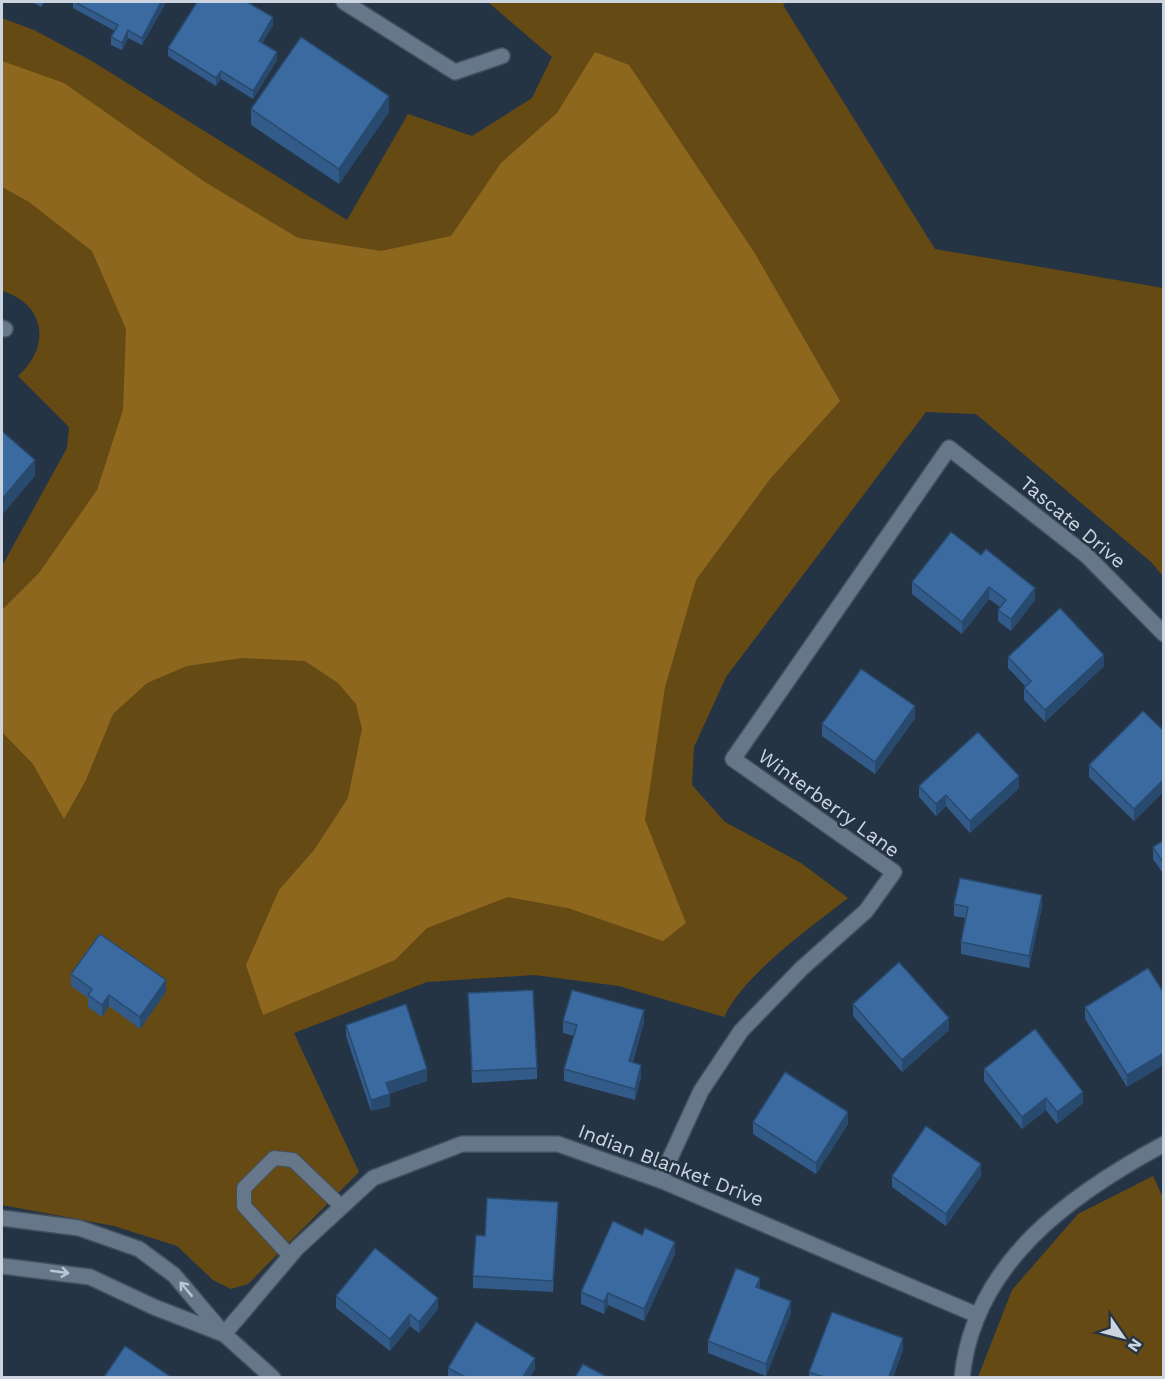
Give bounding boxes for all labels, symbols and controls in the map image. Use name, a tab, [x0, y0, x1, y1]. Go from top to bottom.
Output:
street label: Tascate Drive	[1015, 471, 1131, 573]
street label: Winterberry Lane	[754, 744, 904, 862]
street label: Indian Blanket Drive	[575, 1119, 767, 1211]
one-way arrow	[49, 1267, 69, 1278]
one-way arrow	[179, 1282, 193, 1297]
north arrow	[1093, 1307, 1153, 1367]
text: N	[1124, 1335, 1146, 1356]

